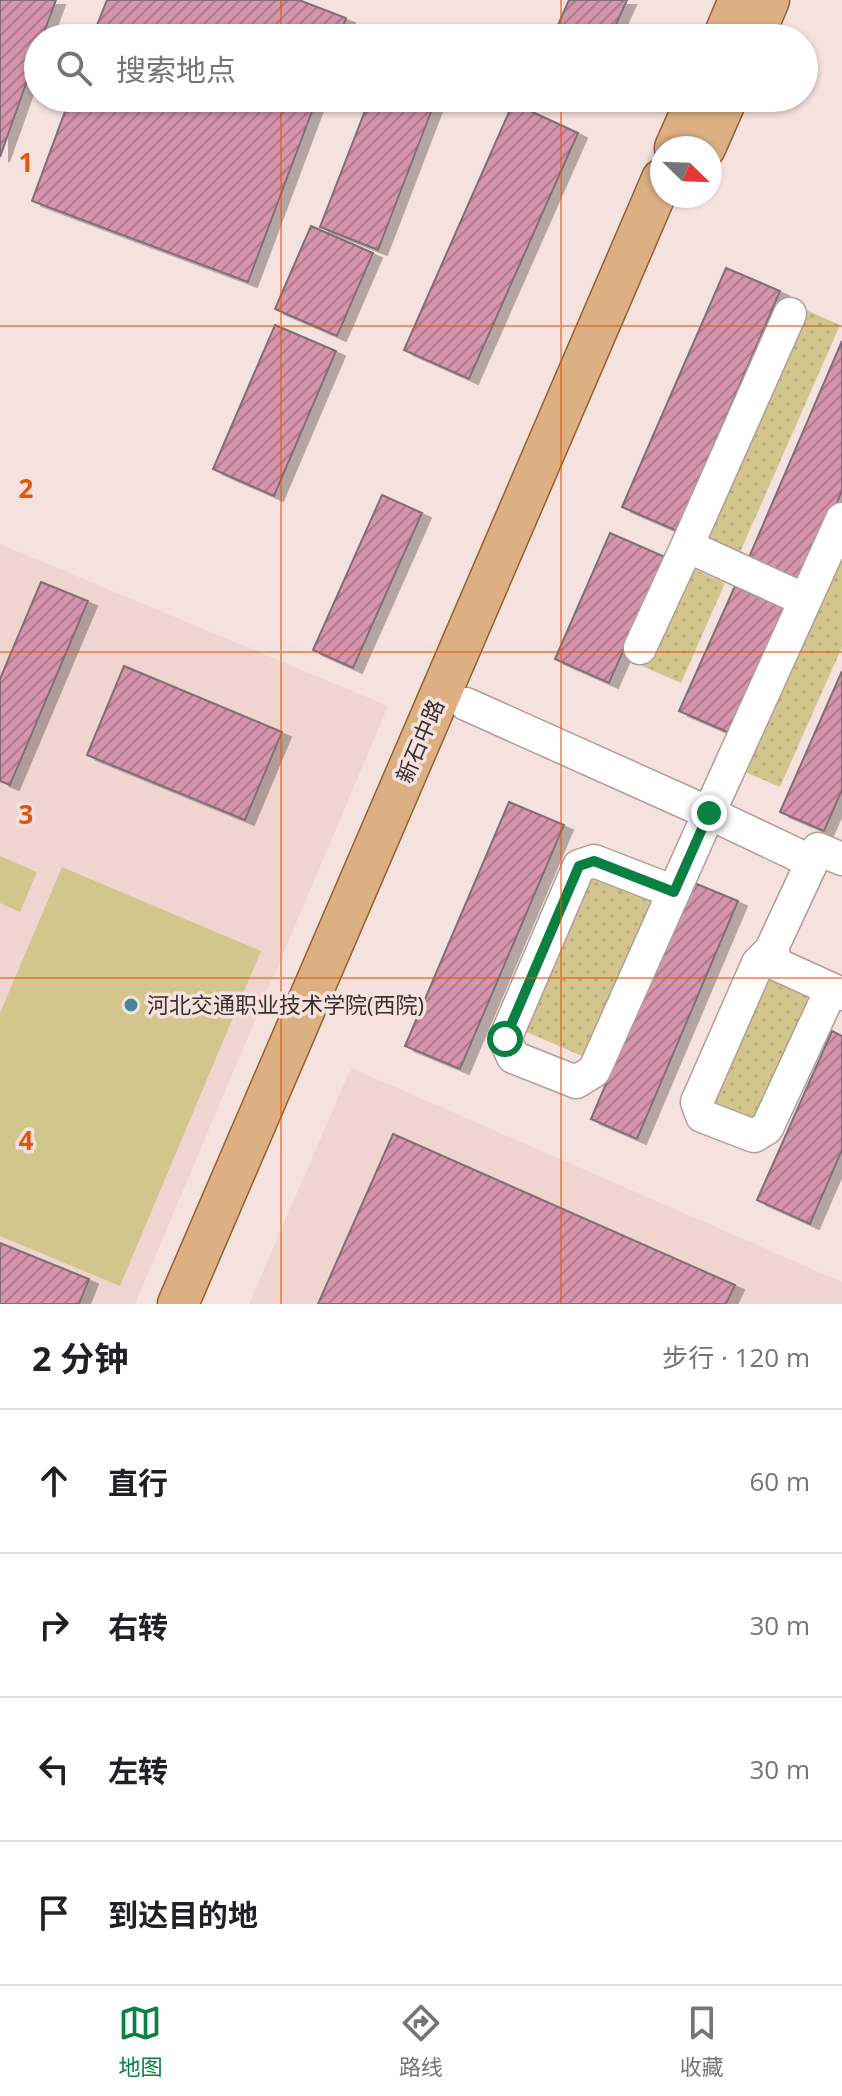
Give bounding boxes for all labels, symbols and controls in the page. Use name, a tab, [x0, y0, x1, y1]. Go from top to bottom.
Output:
search box	[24, 24, 818, 112]
icon: search	[52, 46, 96, 90]
text: 搜索地点	[116, 49, 236, 90]
north arrow	[650, 136, 722, 208]
text: 1	[19, 144, 33, 180]
text: 2	[19, 470, 34, 506]
street label: 新石中路	[388, 694, 450, 787]
route end	[691, 795, 727, 831]
text: 3	[19, 796, 33, 832]
place label: 河北交通职业技术学院(西院)	[147, 989, 424, 1019]
marker: 河北交通职业技术学院(西院)	[122, 996, 140, 1014]
route start	[487, 1021, 523, 1057]
text: 4	[19, 1122, 34, 1158]
text: 2 分钟	[32, 1335, 128, 1381]
text: 步行 · 120 m	[662, 1339, 810, 1375]
icon: ahead	[32, 1459, 76, 1503]
text: 直行	[108, 1462, 168, 1503]
text: 60 m	[749, 1463, 810, 1499]
icon: right	[32, 1603, 76, 1647]
text: 右转	[108, 1606, 168, 1647]
text: 30 m	[749, 1607, 810, 1643]
icon: left	[32, 1747, 76, 1791]
text: 左转	[108, 1750, 168, 1791]
text: 30 m	[749, 1751, 810, 1787]
icon: arrive	[32, 1891, 76, 1935]
text: 到达目的地	[108, 1894, 258, 1935]
tab: 地图	[118, 2001, 162, 2081]
tab: 路线	[399, 2001, 443, 2081]
tab: 收藏	[680, 2001, 724, 2081]

